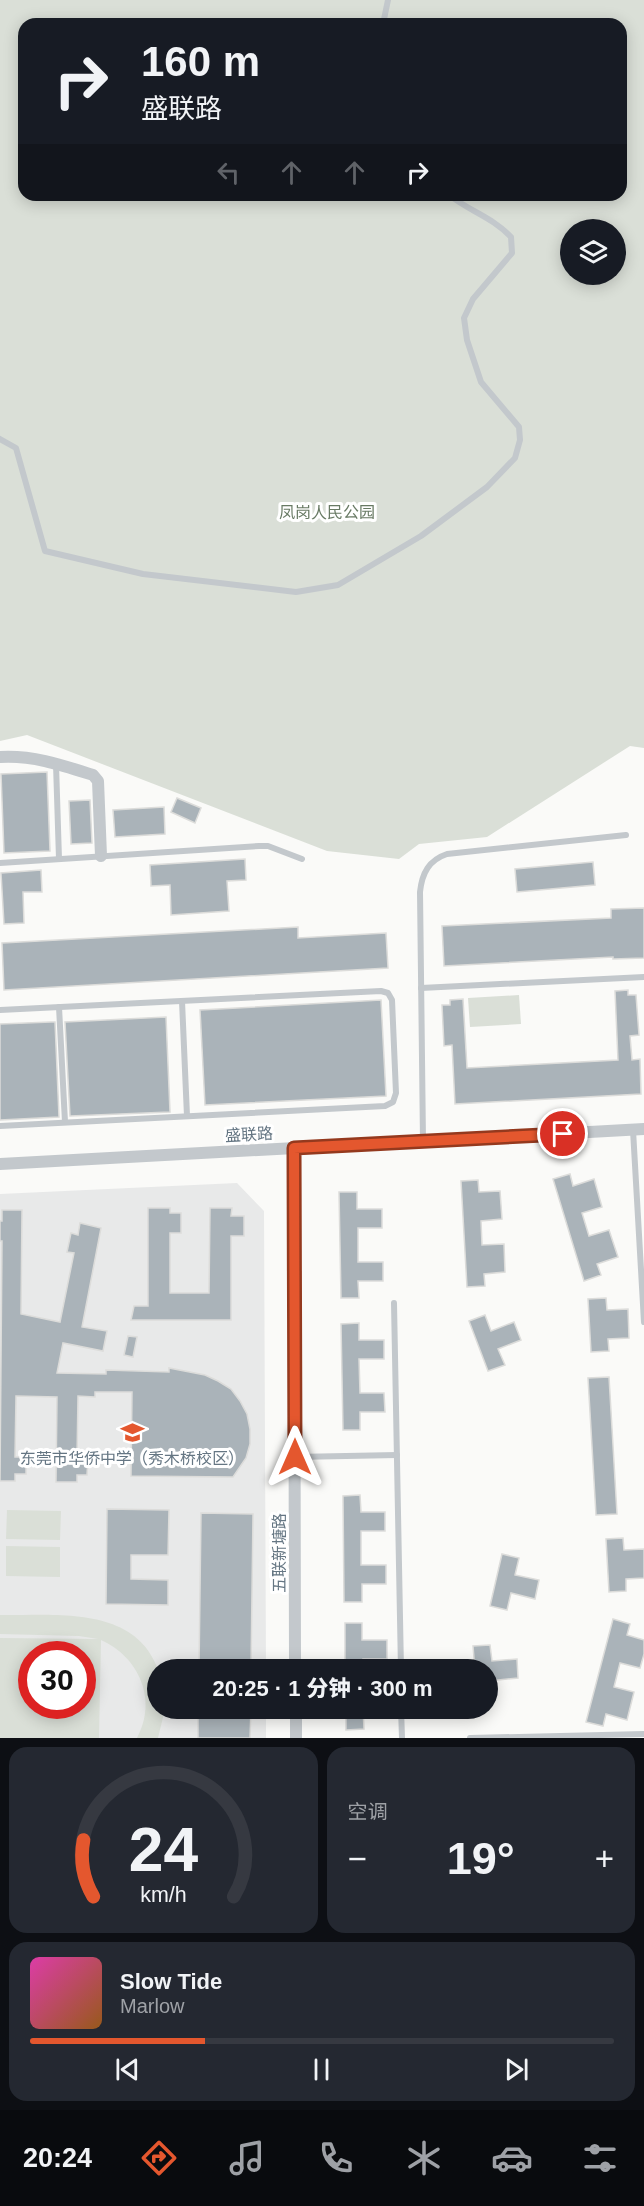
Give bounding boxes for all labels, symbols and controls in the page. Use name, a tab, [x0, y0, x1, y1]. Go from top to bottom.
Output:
text: 160 m	[141, 38, 260, 85]
icon: right	[42, 42, 120, 120]
text: 盛联路	[141, 94, 222, 124]
icon: left	[212, 156, 245, 189]
icon: ahead	[275, 156, 308, 189]
icon: ahead	[338, 156, 371, 189]
icon: right	[401, 156, 434, 189]
map controls	[560, 219, 626, 285]
button: layers	[560, 219, 626, 285]
park label: 凤岗人民公园	[279, 504, 375, 521]
pin	[537, 1108, 588, 1159]
icon: arrive	[546, 1117, 579, 1150]
street label: 盛联路	[225, 1125, 273, 1144]
school or university icon: 东莞市华侨中学（秀木桥校区）	[119, 1420, 145, 1446]
position arrow	[263, 1425, 327, 1489]
place label: 东莞市华侨中学（秀木桥校区）	[20, 1450, 244, 1467]
street label: 五联新塘路	[271, 1513, 288, 1593]
speed limit sign: 30	[18, 1641, 96, 1719]
text: 20:25 · 1 分钟 · 300 m	[212, 1676, 433, 1701]
text: 空调	[348, 1801, 388, 1823]
text: 24	[129, 1815, 198, 1884]
text: 19°	[447, 1833, 515, 1884]
text: −	[348, 1840, 367, 1877]
text: +	[595, 1840, 614, 1877]
text: km/h	[140, 1883, 186, 1907]
text: Slow Tide	[120, 1969, 222, 1994]
text: Marlow	[120, 1995, 184, 2017]
icon: previous	[111, 2053, 144, 2086]
icon: pause	[305, 2053, 338, 2086]
icon: next	[500, 2053, 533, 2086]
icon: directions	[138, 2137, 180, 2179]
icon: music	[226, 2137, 268, 2179]
icon: phone	[315, 2137, 357, 2179]
icon: climate	[403, 2137, 445, 2179]
icon: car	[491, 2137, 533, 2179]
icon: filters	[579, 2137, 621, 2179]
text: 20:24	[23, 2143, 92, 2173]

